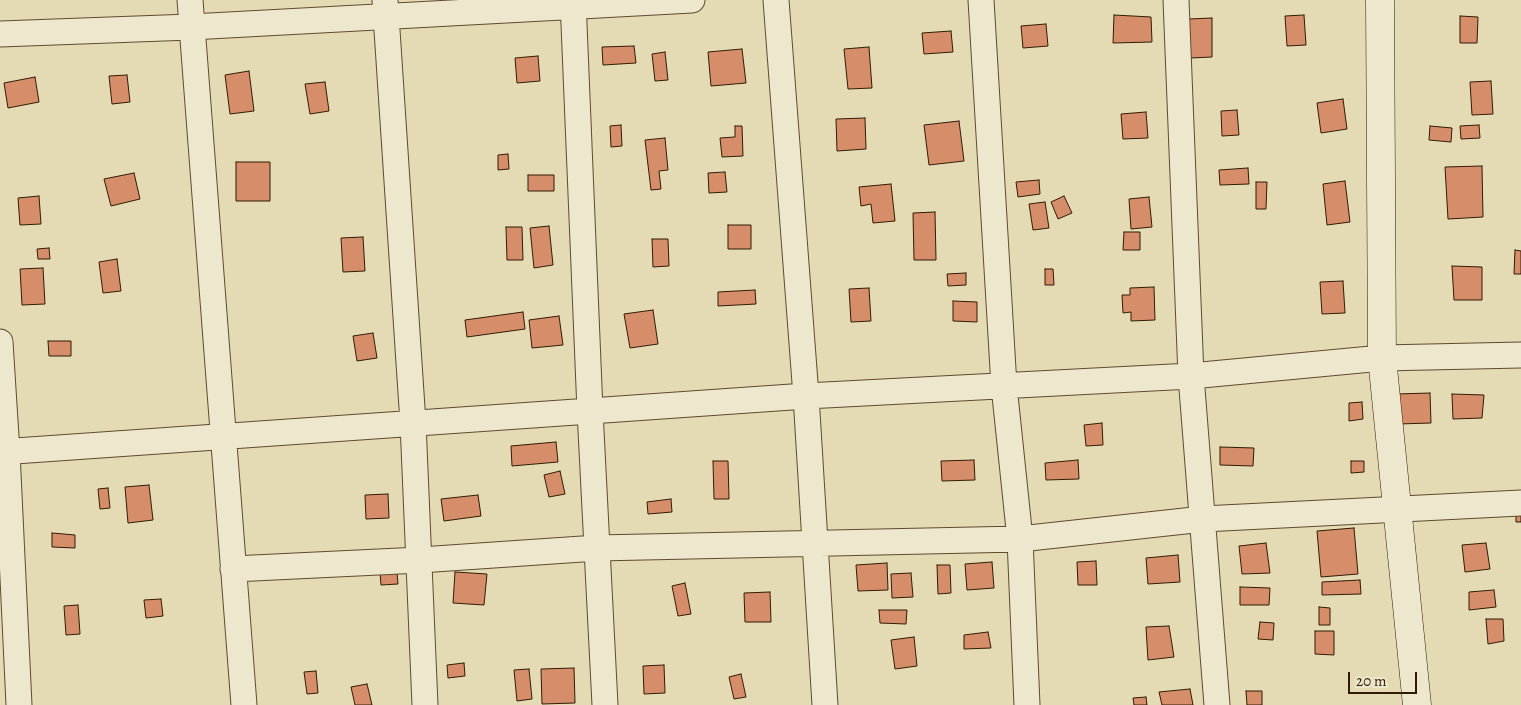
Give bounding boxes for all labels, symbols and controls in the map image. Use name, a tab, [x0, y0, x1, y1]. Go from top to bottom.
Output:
scale bar	[1351, 662, 1420, 694]
text: 20 m	[1356, 671, 1387, 691]

